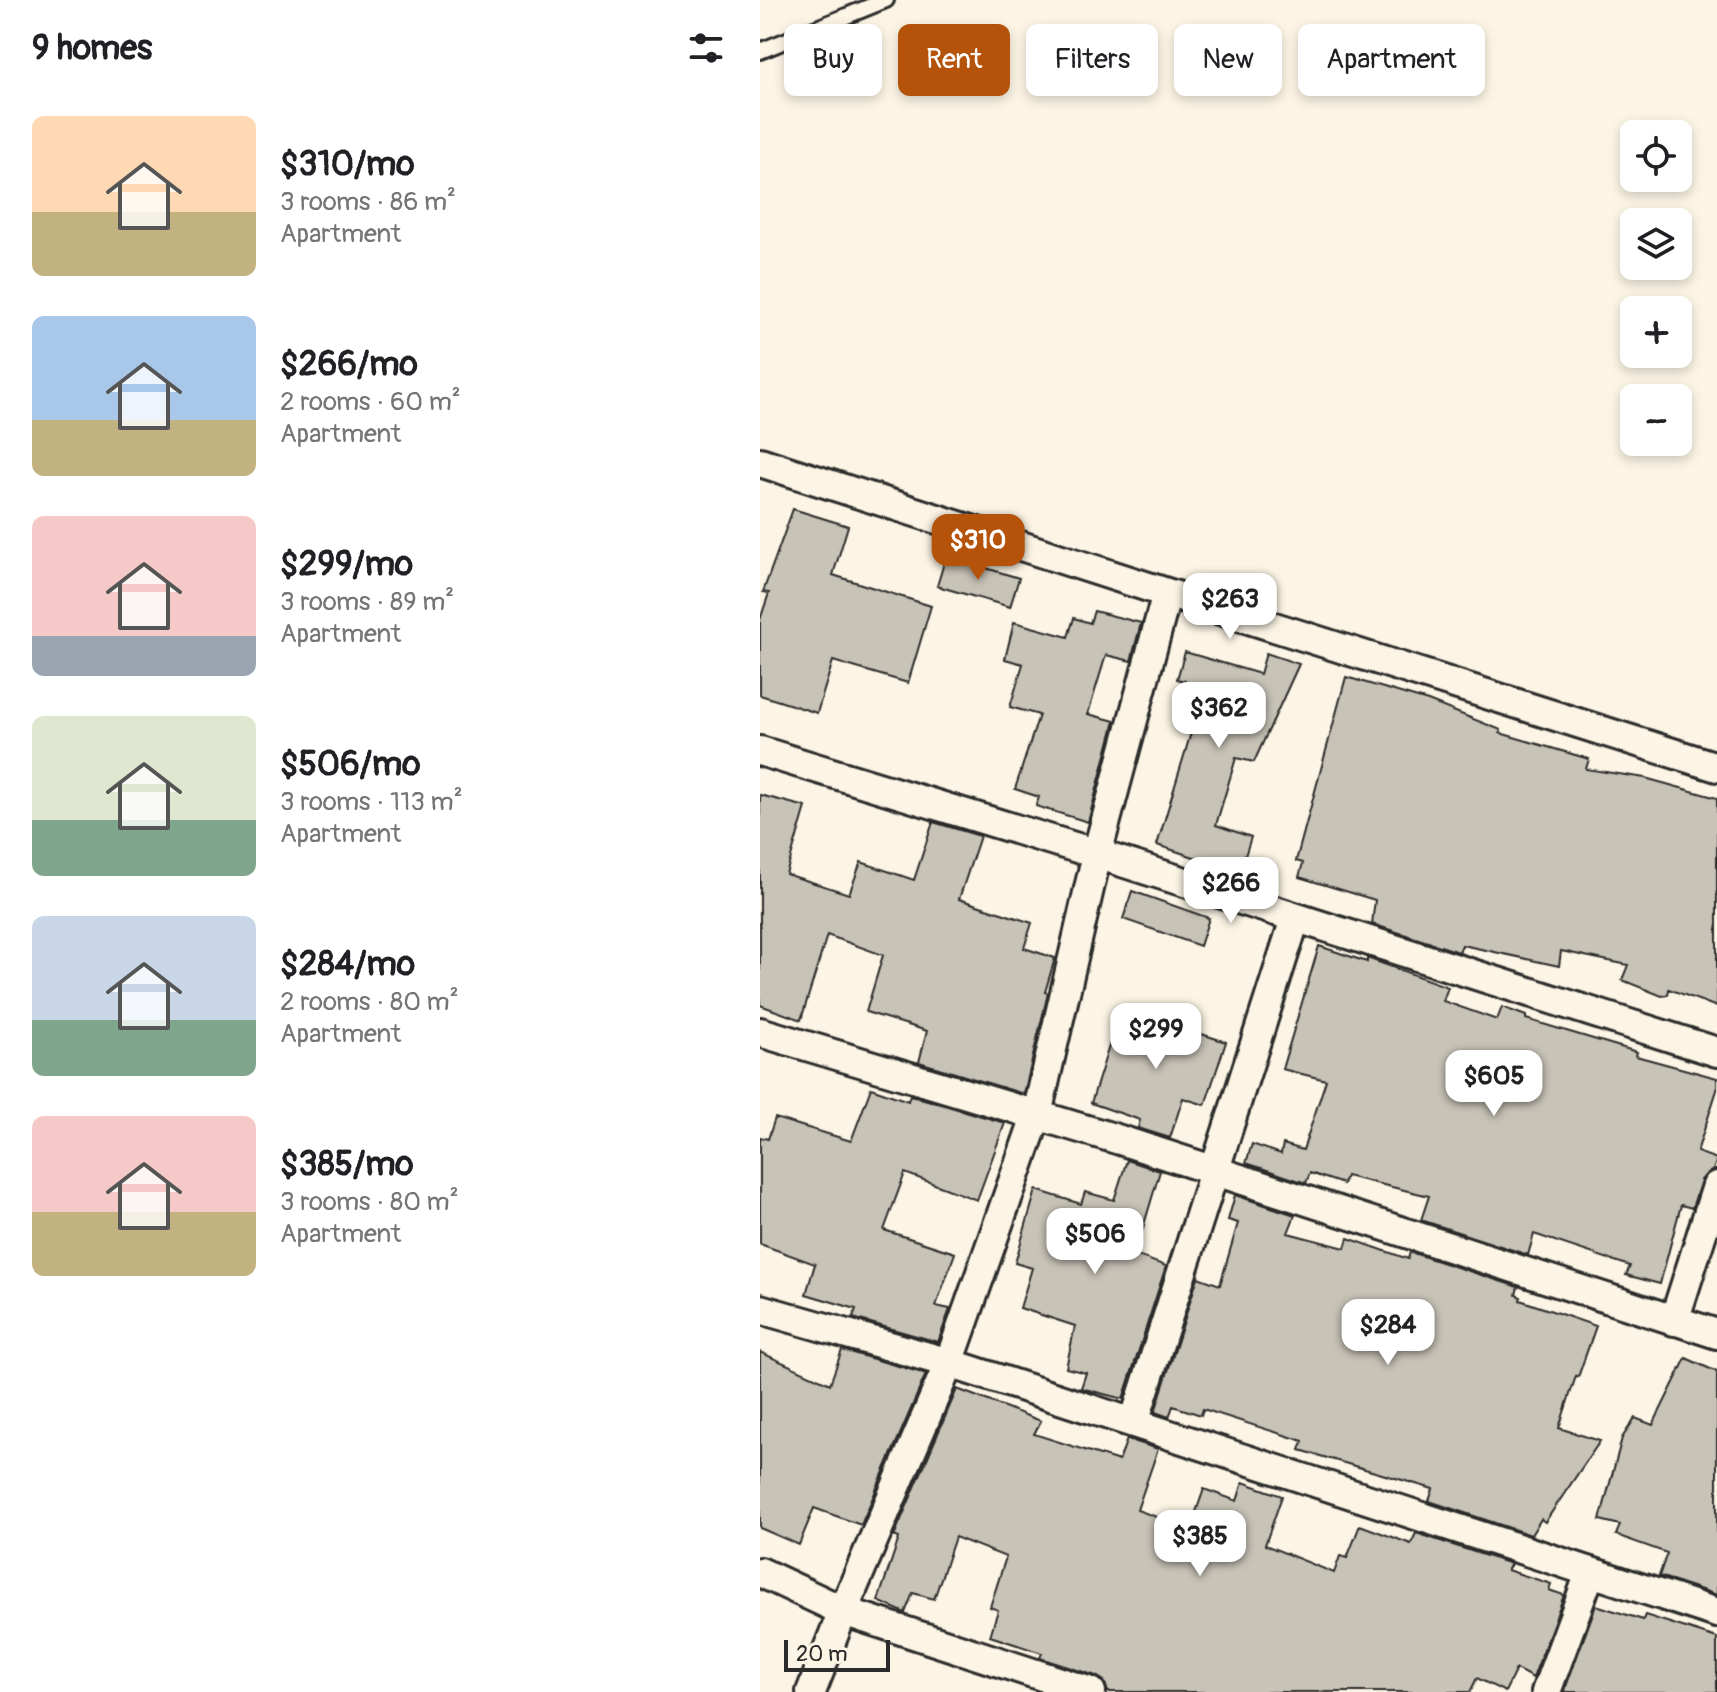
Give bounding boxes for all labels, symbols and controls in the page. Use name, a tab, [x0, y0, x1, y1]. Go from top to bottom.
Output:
chip: Buy	[784, 24, 882, 96]
chip: Rent	[898, 24, 1010, 96]
chip: Filters	[1026, 24, 1158, 96]
chip: New	[1174, 24, 1282, 96]
chip: Apartment	[1298, 24, 1485, 96]
icon: filters	[684, 26, 728, 70]
text: 9 homes	[32, 27, 152, 70]
map controls	[1620, 120, 1692, 456]
button: locate	[1620, 120, 1692, 192]
text: $310/mo	[280, 143, 415, 186]
icon: home	[96, 148, 192, 244]
text: 3 rooms · 86 m²	[280, 186, 456, 218]
button: layers	[1620, 208, 1692, 280]
text: Apartment	[280, 218, 401, 250]
button: +	[1620, 296, 1692, 368]
text: $266/mo	[280, 343, 418, 386]
icon: home	[96, 348, 192, 444]
button: −	[1620, 384, 1692, 456]
text: 2 rooms · 60 m²	[280, 386, 461, 418]
text: Apartment	[280, 418, 401, 450]
pin: $310	[931, 514, 1025, 582]
text: $310	[950, 524, 1006, 556]
text: $299/mo	[280, 543, 413, 586]
icon: home	[96, 548, 192, 644]
pin: $263	[1183, 573, 1277, 641]
text: $263	[1201, 583, 1259, 615]
text: 3 rooms · 89 m²	[280, 586, 454, 618]
text: Apartment	[280, 618, 401, 650]
pin: $362	[1172, 682, 1266, 750]
text: $362	[1190, 692, 1248, 724]
text: $506/mo	[280, 743, 421, 786]
icon: home	[96, 748, 192, 844]
text: 3 rooms · 113 m²	[280, 786, 463, 818]
text: Apartment	[280, 818, 401, 850]
pin: $266	[1184, 857, 1278, 925]
text: $266	[1202, 867, 1260, 899]
text: $284/mo	[280, 943, 415, 986]
icon: home	[96, 948, 192, 1044]
text: 2 rooms · 80 m²	[280, 986, 459, 1018]
pin: $299	[1109, 1003, 1203, 1071]
text: $299	[1128, 1013, 1184, 1045]
text: Apartment	[280, 1018, 401, 1050]
pin: $605	[1447, 1050, 1541, 1118]
text: $605	[1463, 1060, 1525, 1092]
text: $385/mo	[280, 1143, 414, 1186]
icon: home	[96, 1148, 192, 1244]
text: 3 rooms · 80 m²	[280, 1186, 459, 1218]
pin: $506	[1048, 1208, 1142, 1276]
text: Apartment	[280, 1218, 401, 1250]
text: $506	[1064, 1218, 1126, 1250]
pin: $284	[1341, 1299, 1435, 1367]
text: $284	[1360, 1309, 1416, 1341]
pin: $385	[1153, 1510, 1247, 1578]
text: $385	[1172, 1520, 1228, 1552]
scale bar	[784, 1636, 890, 1672]
text: 20 m	[796, 1640, 848, 1668]

